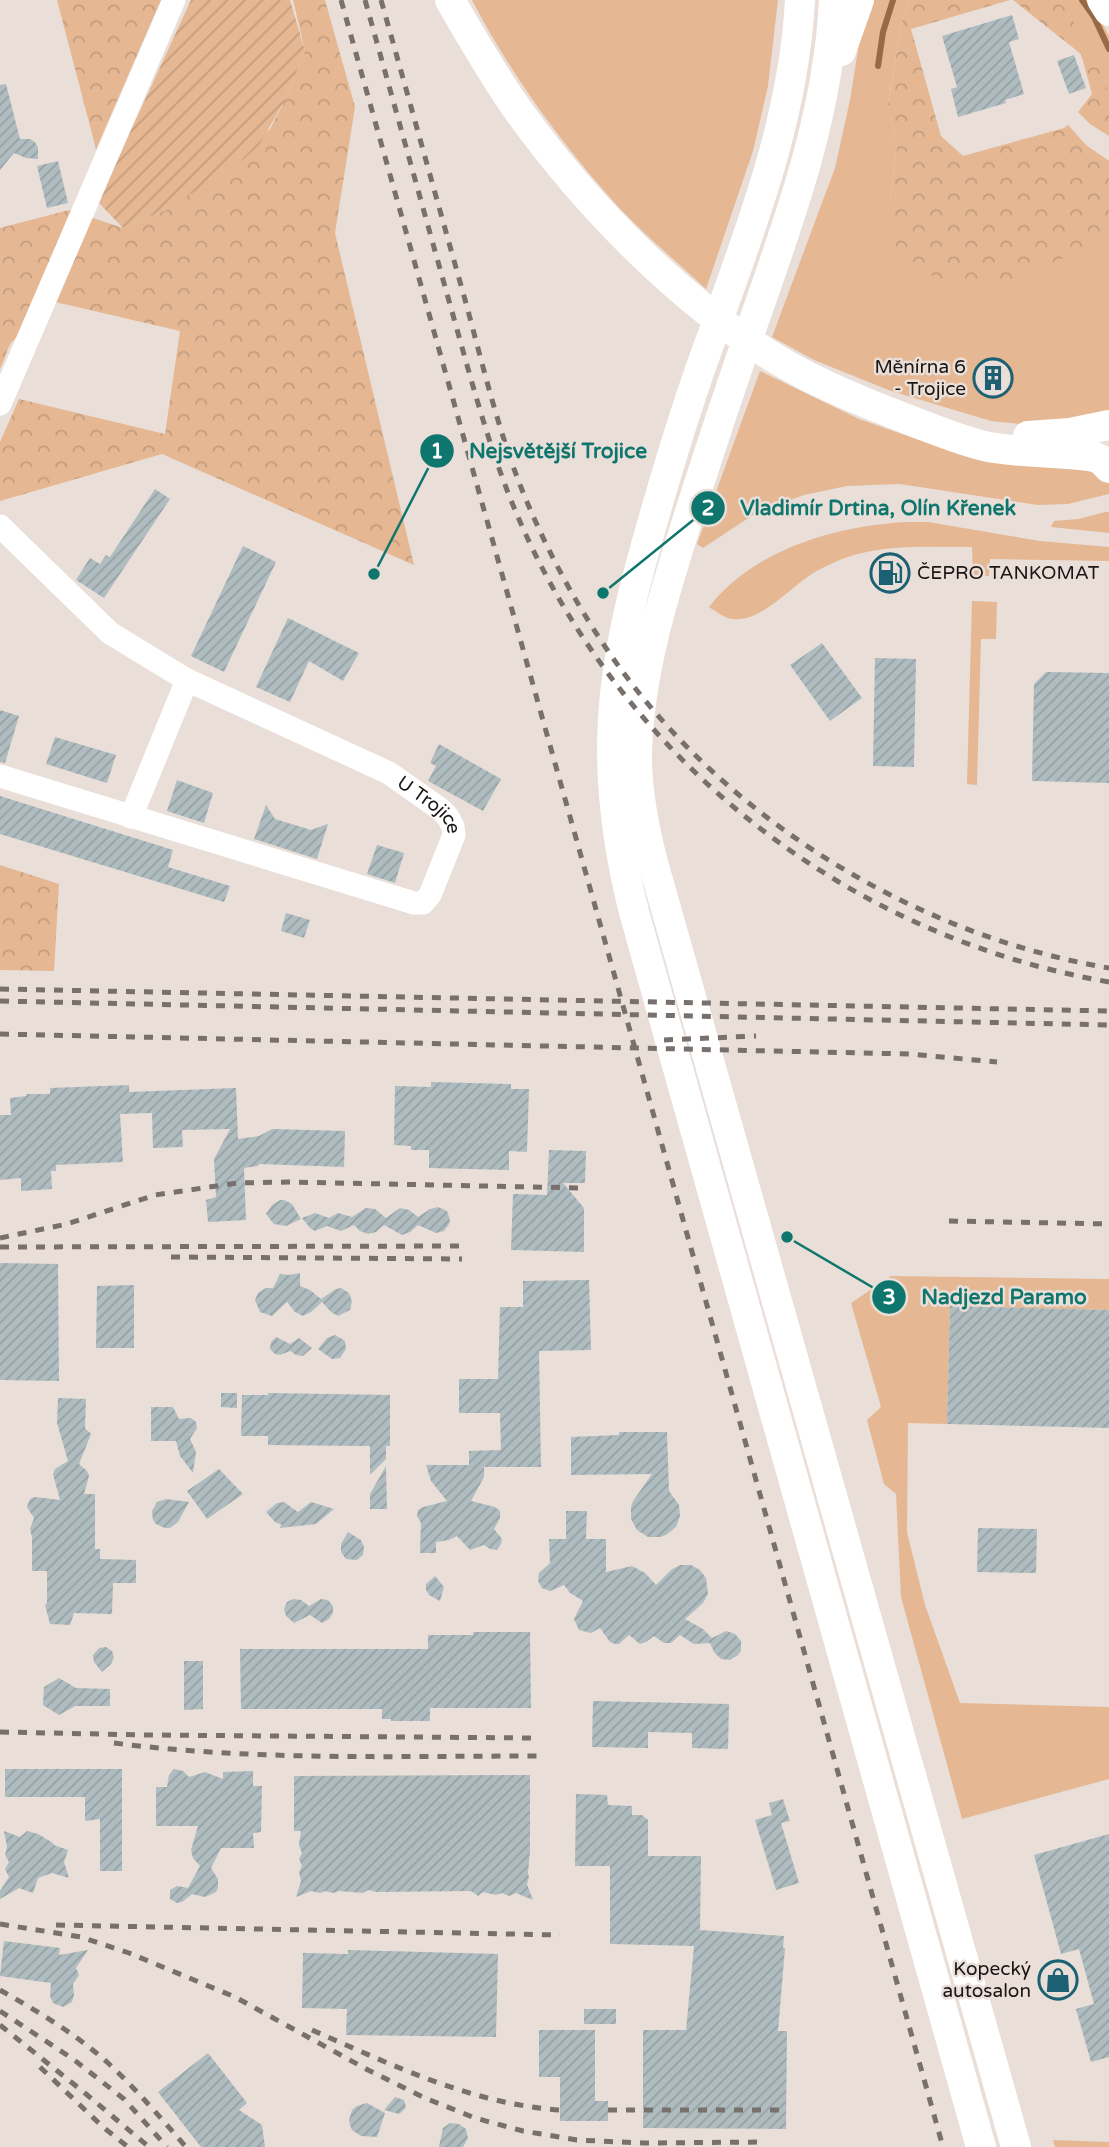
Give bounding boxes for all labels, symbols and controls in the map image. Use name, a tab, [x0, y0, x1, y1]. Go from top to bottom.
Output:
place label: Měnírna 6 - Trojice	[874, 356, 966, 400]
building icon: Měnírna 6 - Trojice	[972, 357, 1014, 399]
callout: Nejsvětější Trojice	[420, 430, 661, 472]
text: 1	[430, 439, 444, 464]
text: Nejsvětější Trojice	[469, 439, 647, 464]
callout: Vladimír Drtina, Olín Křenek	[691, 487, 1029, 529]
text: 2	[701, 496, 715, 521]
text: Vladimír Drtina, Olín Křenek	[740, 496, 1016, 521]
fuel station icon: ČEPRO TANKOMAT	[869, 552, 911, 594]
place label: ČEPRO TANKOMAT	[917, 562, 1100, 584]
street label: U Trojice	[393, 771, 465, 835]
callout: Nadjezd Paramo	[872, 1276, 1100, 1318]
text: 3	[882, 1285, 896, 1310]
text: Nadjezd Paramo	[921, 1285, 1087, 1310]
place label: Kopecký autosalon	[942, 1958, 1031, 2002]
shop icon: Kopecký autosalon	[1037, 1959, 1079, 2001]

